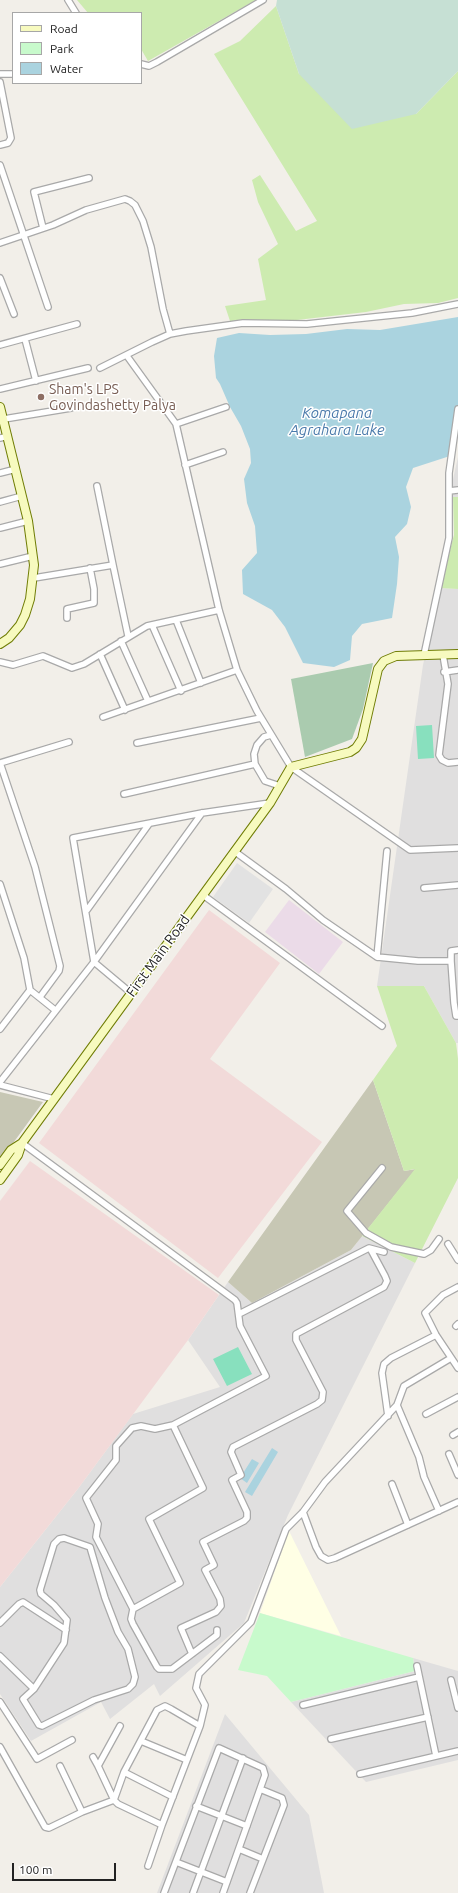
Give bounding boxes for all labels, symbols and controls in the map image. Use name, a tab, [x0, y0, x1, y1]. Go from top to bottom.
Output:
legend	[12, 12, 142, 84]
text: Road	[50, 22, 78, 35]
text: Park	[50, 42, 74, 55]
text: Water	[50, 62, 83, 75]
place label: Sham's LPS Govindashetty Palya	[49, 381, 176, 414]
marker: Sham's LPS Govindashetty Palya	[36, 392, 46, 402]
water label: Komapana Agrahara Lake	[290, 404, 384, 439]
street label: First Main Road	[123, 912, 193, 1000]
scale bar	[14, 1855, 118, 1881]
text: 100 m	[19, 1863, 52, 1876]

